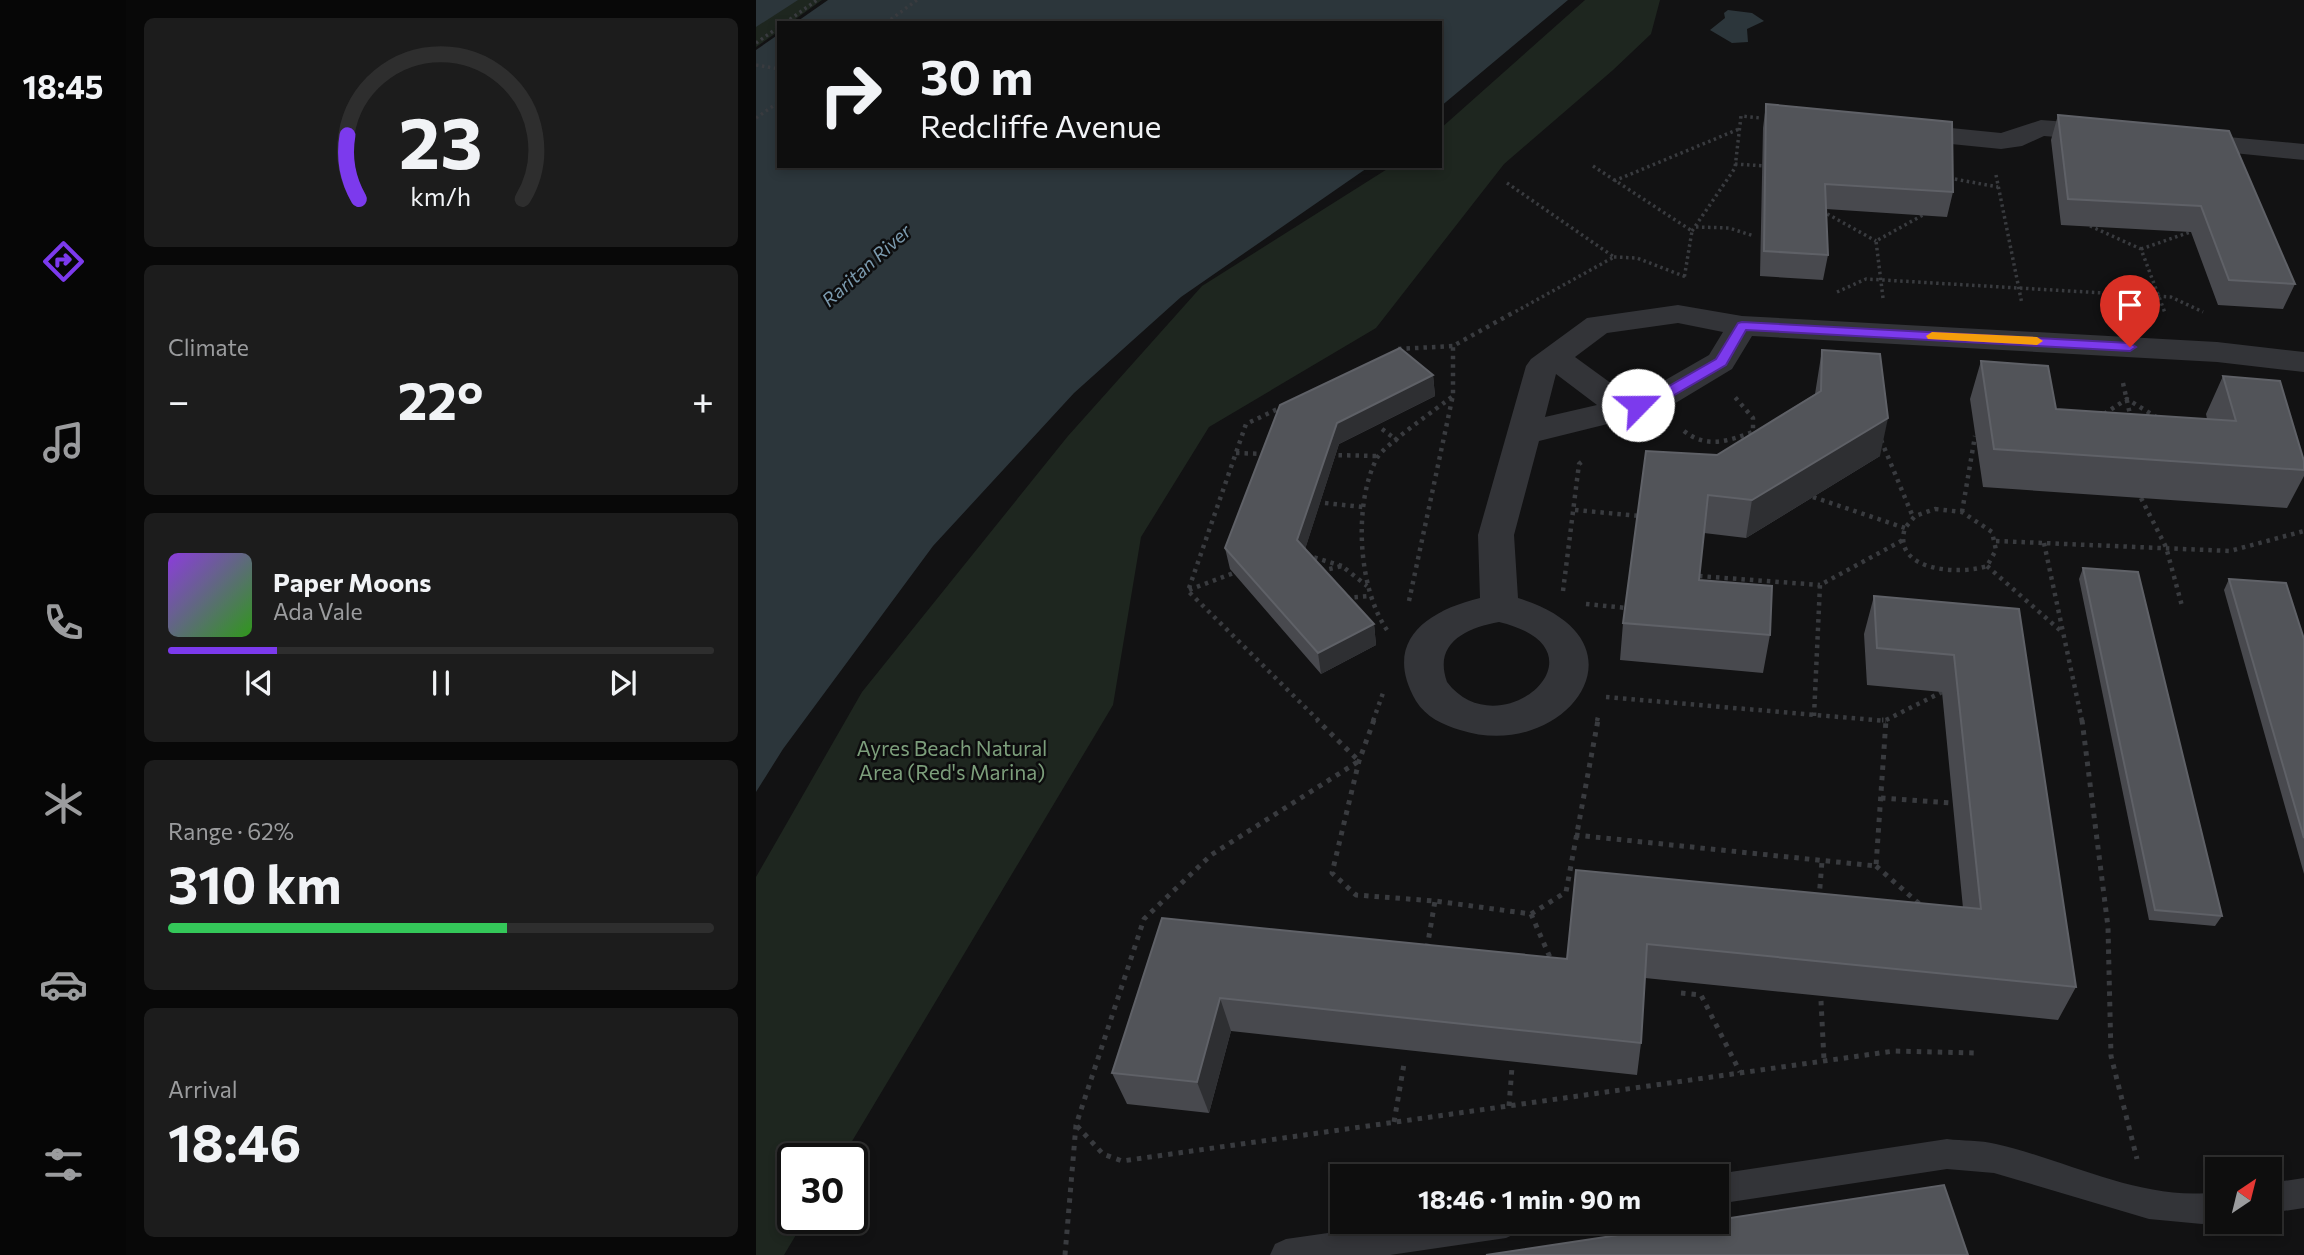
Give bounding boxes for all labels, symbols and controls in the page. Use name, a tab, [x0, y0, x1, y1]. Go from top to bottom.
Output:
text: 30 m	[920, 45, 1033, 105]
icon: right	[805, 49, 896, 140]
text: 18:45	[22, 66, 104, 106]
text: 23	[399, 95, 483, 184]
text: Redcliffe Avenue	[920, 105, 1161, 145]
text: km/h	[411, 181, 471, 211]
water label: Raritan River	[817, 218, 916, 311]
icon: directions	[39, 237, 88, 286]
pin	[2100, 275, 2160, 347]
icon: arrive	[2111, 286, 2149, 324]
text: Climate	[168, 333, 249, 361]
text: 22°	[398, 367, 483, 431]
position arrow	[1601, 368, 1675, 442]
text: −	[168, 376, 190, 423]
text: +	[692, 376, 714, 423]
icon: music	[39, 418, 88, 467]
text: Paper Moons	[273, 566, 431, 597]
text: Ada Vale	[273, 597, 363, 625]
icon: phone	[39, 598, 88, 647]
icon: previous	[240, 664, 278, 702]
icon: pause	[422, 664, 460, 702]
icon: next	[604, 664, 642, 702]
park label: Ayres Beach Natural Area (Red's Marina)	[857, 735, 1047, 784]
icon: climate	[39, 779, 88, 828]
text: Range · 62%	[168, 817, 294, 845]
text: 310 km	[168, 851, 342, 915]
icon: car	[39, 960, 88, 1009]
text: Arrival	[168, 1075, 238, 1103]
text: 18:46	[168, 1109, 301, 1173]
icon: filters	[39, 1140, 88, 1189]
speed limit sign: 30	[777, 1143, 868, 1234]
north arrow	[2205, 1157, 2282, 1234]
map controls	[2205, 1157, 2282, 1234]
text: 18:46 · 1 min · 90 m	[1418, 1183, 1641, 1214]

